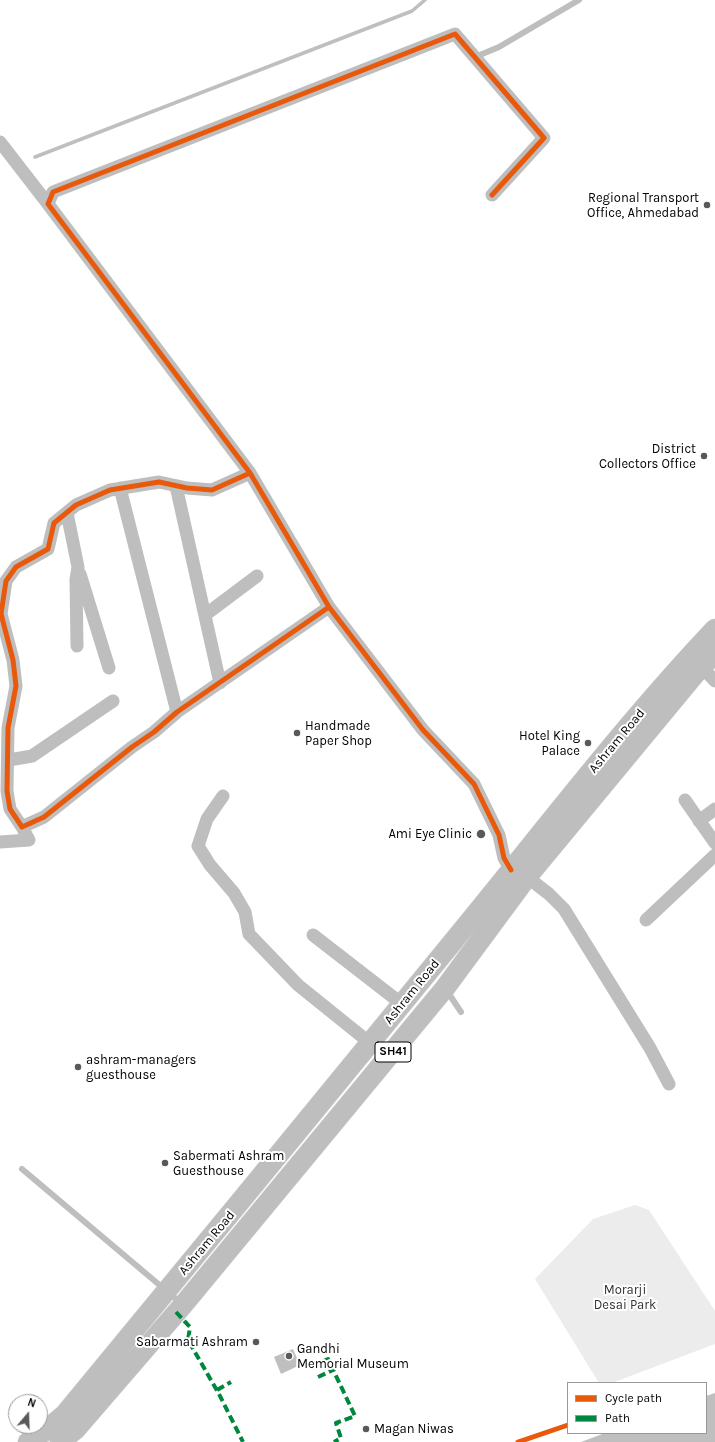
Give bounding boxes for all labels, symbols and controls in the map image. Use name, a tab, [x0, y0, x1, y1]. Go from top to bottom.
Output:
place label: Regional Transport Office, Ahmedabad	[587, 190, 699, 221]
marker: Regional Transport Office, Ahmedabad	[702, 200, 712, 210]
place label: District Collectors Office	[599, 441, 696, 472]
marker: District Collectors Office	[699, 451, 709, 461]
street label: Ashram Road	[586, 706, 648, 776]
place label: Handmade Paper Shop	[305, 718, 372, 749]
marker: Handmade Paper Shop	[292, 728, 302, 738]
place label: Hotel King Palace	[519, 728, 580, 759]
marker: Hotel King Palace	[583, 738, 593, 748]
place label: Ami Eye Clinic	[388, 826, 472, 842]
marker: Ami Eye Clinic	[475, 828, 487, 840]
street label: Ashram Road	[381, 956, 443, 1028]
road number: SH41	[375, 1042, 411, 1062]
place label: ashram-managers guesthouse	[86, 1052, 196, 1083]
marker: ashram-managers guesthouse	[73, 1062, 83, 1072]
place label: Sabermati Ashram Guesthouse	[173, 1148, 284, 1179]
marker: Sabermati Ashram Guesthouse	[160, 1158, 170, 1168]
street label: Ashram Road	[176, 1208, 238, 1278]
park label: Morarji Desai Park	[594, 1282, 656, 1313]
place label: Sabarmati Ashram	[136, 1334, 248, 1350]
marker: Sabarmati Ashram	[251, 1337, 261, 1347]
place label: Gandhi Memorial Museum	[297, 1341, 409, 1372]
marker: Gandhi Memorial Museum	[284, 1351, 294, 1361]
legend	[567, 1382, 707, 1434]
text: Cycle path	[605, 1391, 662, 1405]
north arrow	[8, 1394, 48, 1434]
text: N	[26, 1396, 38, 1411]
text: Path	[605, 1411, 630, 1425]
place label: Magan Niwas	[374, 1421, 454, 1437]
marker: Magan Niwas	[361, 1424, 371, 1434]

